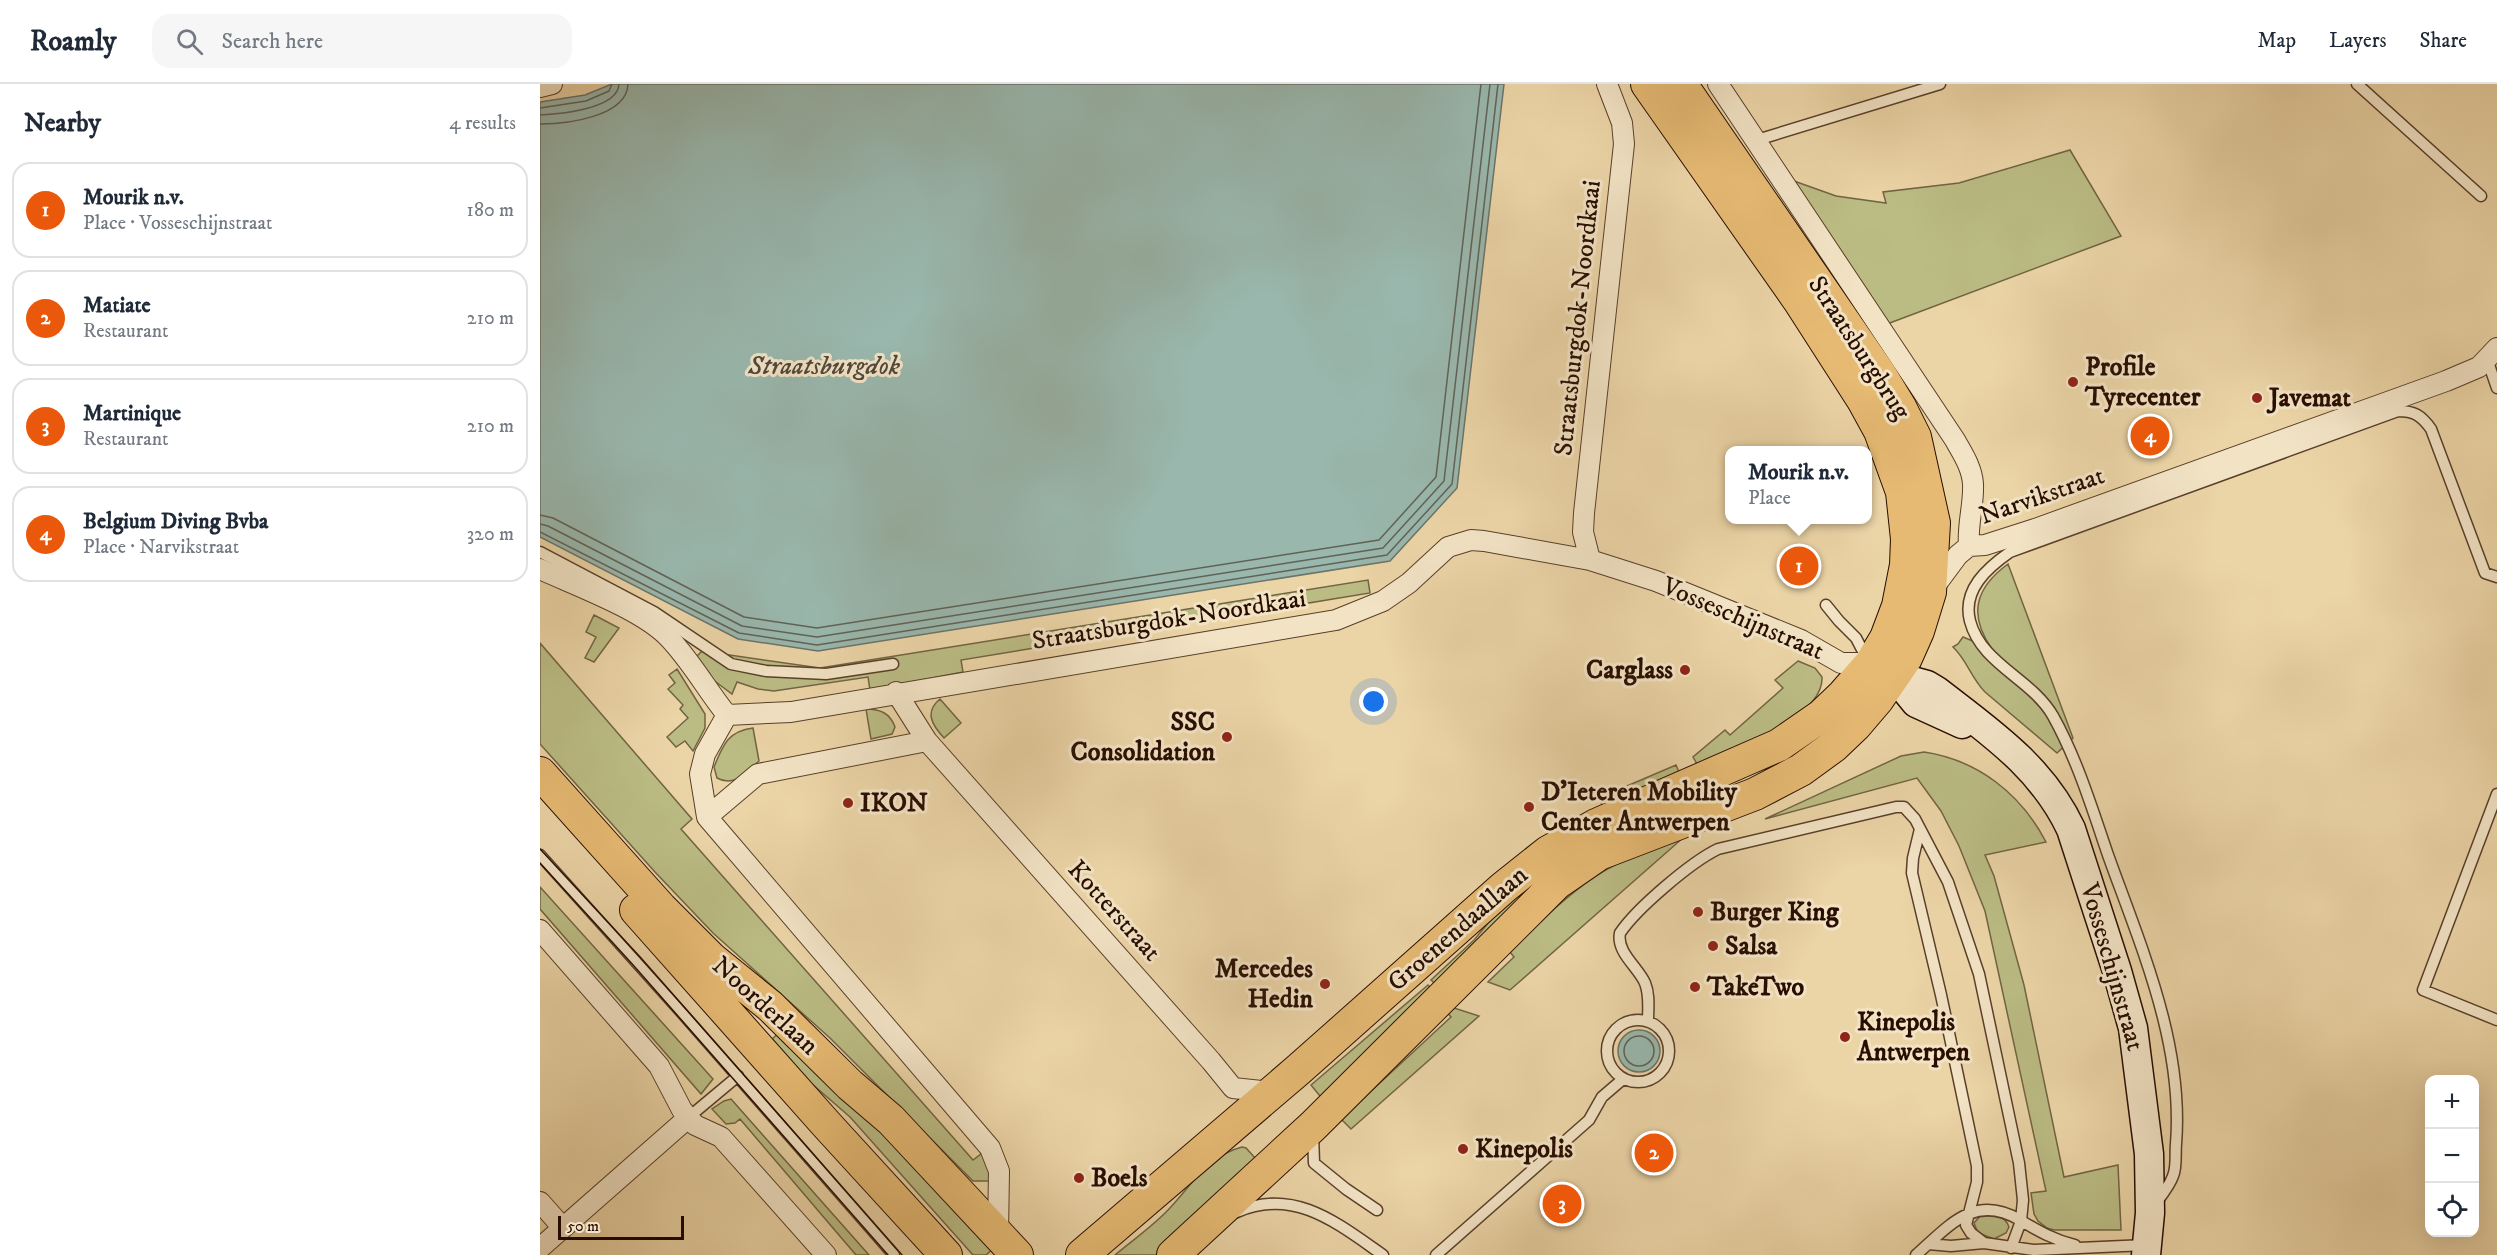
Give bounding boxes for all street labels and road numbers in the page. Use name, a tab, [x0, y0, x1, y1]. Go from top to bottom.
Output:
street label: Straatsburgdok-Noordkaai	[1547, 179, 1609, 457]
street label: Straatsburgbrug	[1800, 270, 1918, 426]
street label: Narvikstraat	[1975, 459, 2109, 533]
street label: Vosseschijnstraat	[1656, 570, 1829, 668]
street label: Straatsburgdok-Noordkaai	[1030, 582, 1308, 658]
street label: Kotterstraat	[1060, 854, 1168, 968]
street label: Groenendaallaan	[1381, 859, 1535, 999]
street label: Vosseschijnstraat	[2072, 878, 2152, 1055]
street label: Noorderlaan	[705, 949, 826, 1063]

